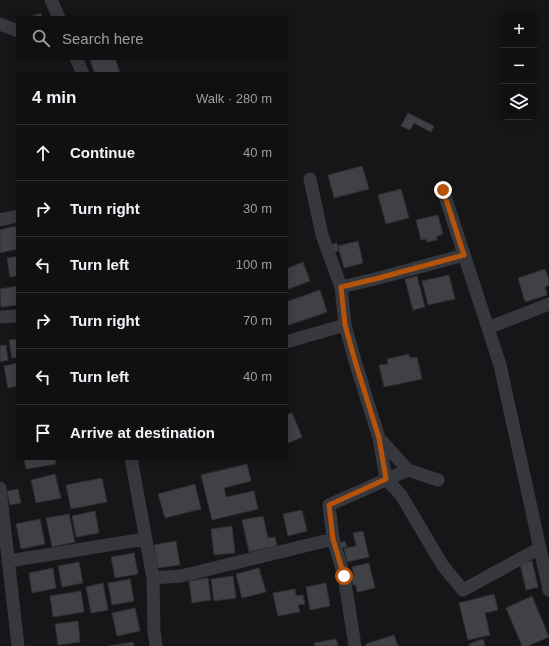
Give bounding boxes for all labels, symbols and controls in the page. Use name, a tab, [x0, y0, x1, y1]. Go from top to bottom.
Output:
map controls	[501, 12, 537, 120]
button: +	[501, 12, 537, 48]
search box	[16, 16, 288, 60]
icon: search	[30, 27, 52, 49]
text: Search here	[62, 30, 144, 47]
button: −	[501, 48, 537, 84]
button: layers	[501, 84, 537, 120]
text: 4 min	[32, 88, 76, 107]
text: Walk · 280 m	[196, 91, 272, 106]
icon: ahead	[32, 142, 54, 164]
text: Continue	[70, 144, 135, 161]
text: 40 m	[243, 145, 272, 160]
route end	[434, 181, 452, 199]
icon: right	[32, 198, 54, 220]
text: Turn right	[70, 200, 140, 217]
text: 30 m	[243, 201, 272, 216]
icon: left	[32, 254, 54, 276]
text: Turn left	[70, 256, 129, 273]
text: 100 m	[236, 257, 272, 272]
icon: right	[32, 310, 54, 332]
text: Turn right	[70, 312, 140, 329]
text: 70 m	[243, 313, 272, 328]
icon: left	[32, 366, 54, 388]
text: Turn left	[70, 368, 129, 385]
text: 40 m	[243, 369, 272, 384]
icon: arrive	[32, 422, 54, 444]
text: Arrive at destination	[70, 424, 215, 441]
route start	[335, 567, 353, 585]

